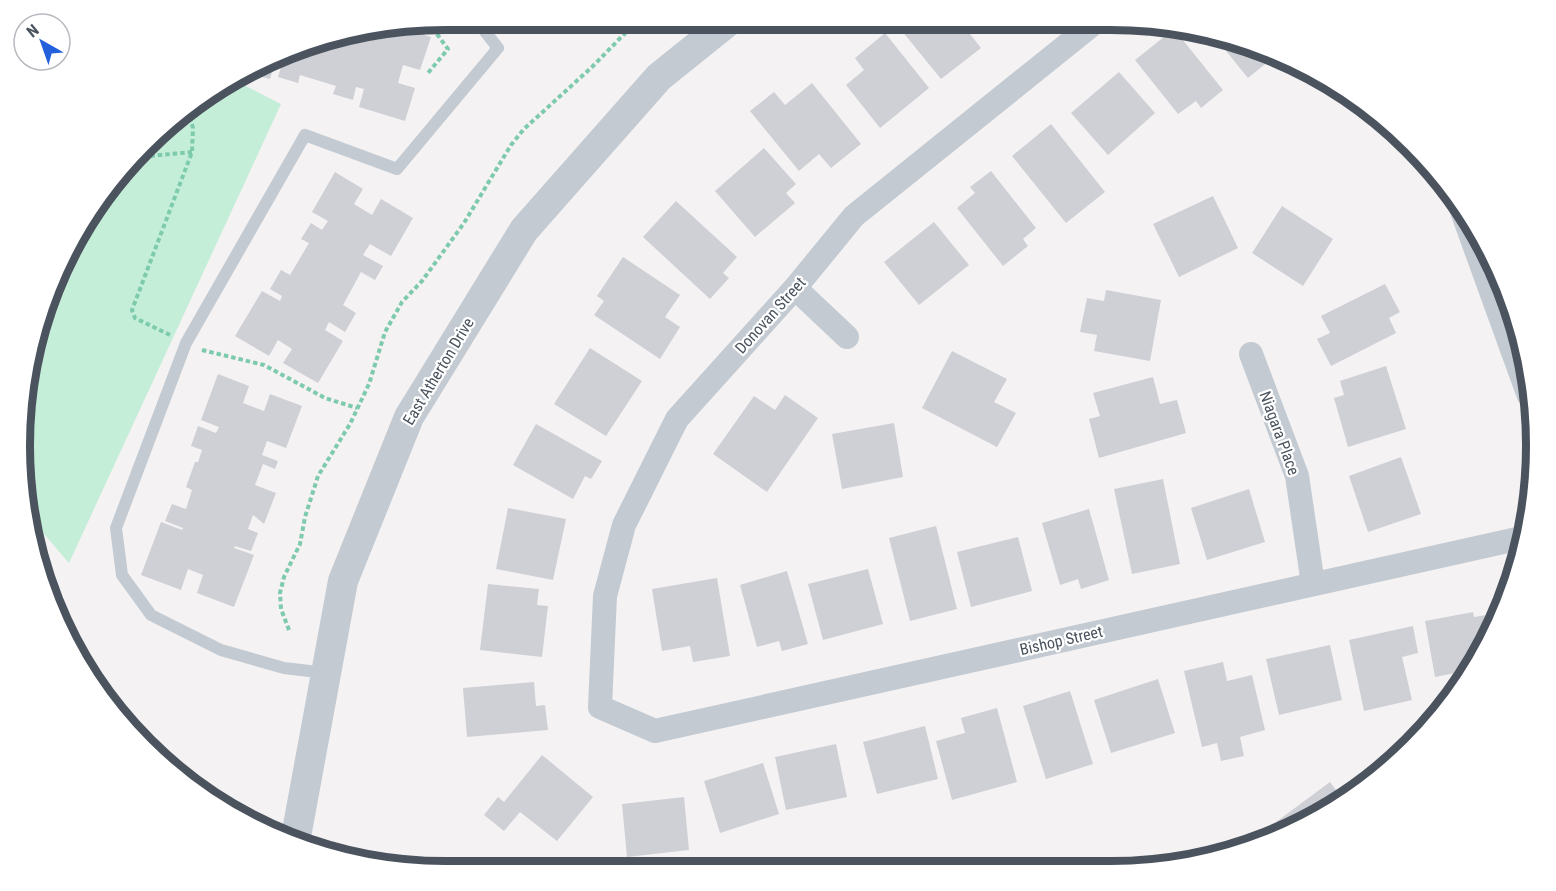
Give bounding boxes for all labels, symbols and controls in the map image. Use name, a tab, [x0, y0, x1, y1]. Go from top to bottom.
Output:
north arrow	[12, 12, 72, 72]
text: N	[23, 20, 43, 41]
street label: Donovan Street	[731, 273, 810, 357]
street label: East Atherton Drive	[399, 314, 478, 428]
street label: Niagara Place	[1256, 389, 1303, 478]
street label: Bishop Street	[1018, 622, 1105, 659]

